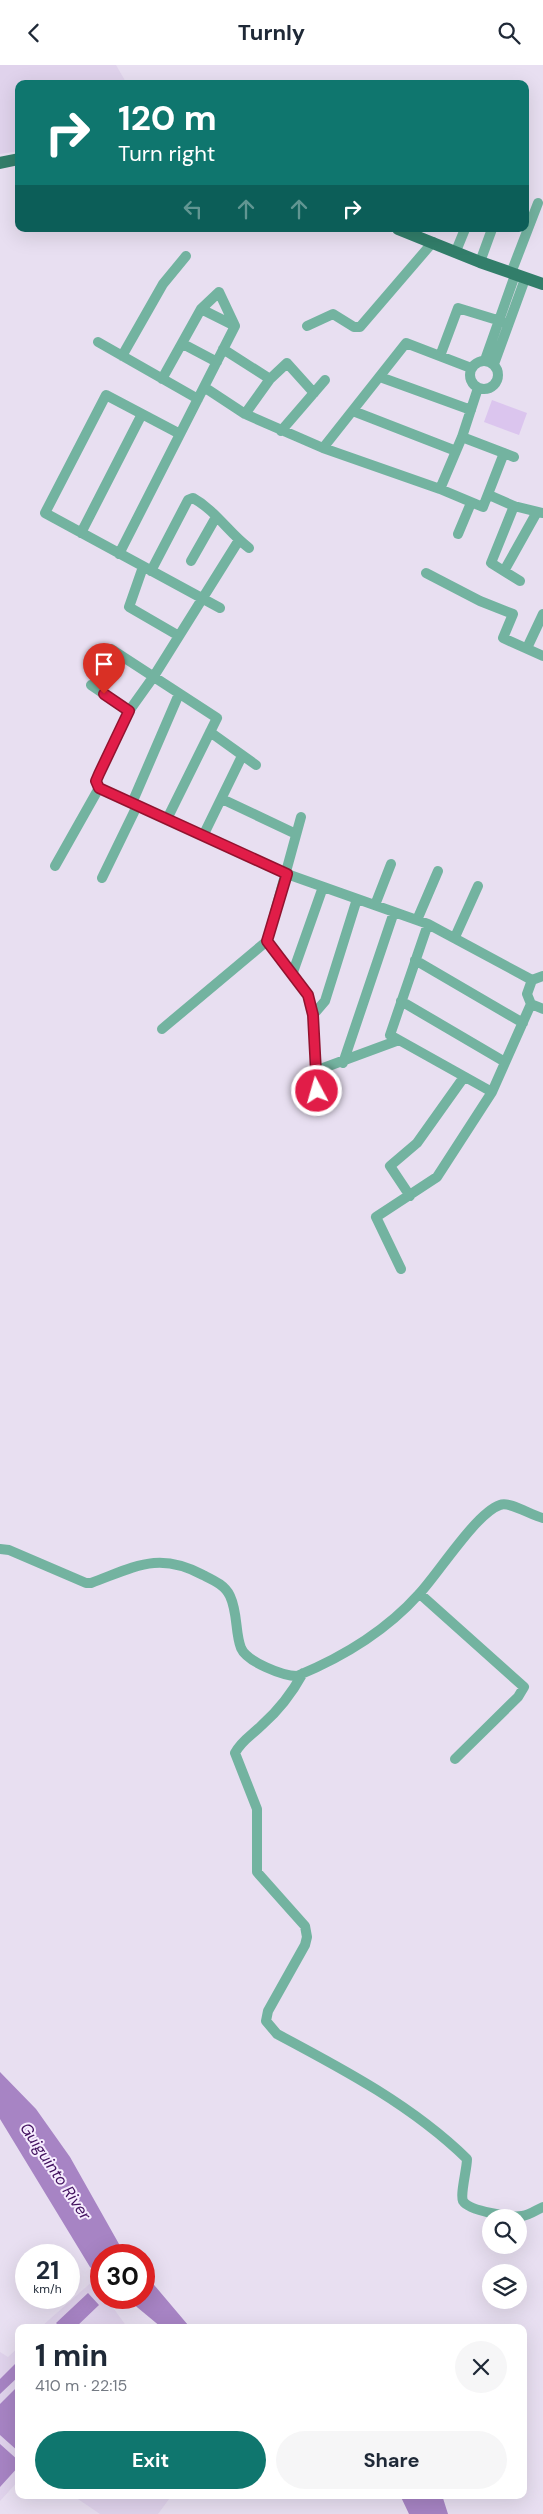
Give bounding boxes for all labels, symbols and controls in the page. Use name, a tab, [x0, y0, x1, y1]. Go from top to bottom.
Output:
text: Turnly	[238, 18, 305, 47]
icon: back	[20, 19, 48, 47]
icon: search	[495, 19, 523, 47]
text: 120 m	[118, 95, 217, 141]
icon: right	[35, 100, 100, 165]
text: Turn right	[118, 139, 215, 168]
icon: left	[179, 195, 207, 223]
icon: ahead	[232, 195, 260, 223]
icon: ahead	[285, 195, 313, 223]
icon: right	[338, 195, 366, 223]
pin	[83, 643, 125, 694]
icon: arrive	[90, 650, 118, 678]
position arrow	[290, 1064, 342, 1116]
water label: Guiguinto River	[15, 2119, 97, 2225]
map controls	[482, 2209, 527, 2309]
button: search	[482, 2209, 527, 2254]
speed limit sign: 30	[90, 2244, 155, 2309]
text: 21	[36, 2254, 59, 2287]
button: layers	[482, 2264, 527, 2309]
text: km/h	[33, 2281, 62, 2297]
text: 1 min	[35, 2336, 108, 2375]
button: close	[455, 2341, 507, 2393]
text: 410 m · 22:15	[35, 2375, 127, 2396]
button: Exit	[35, 2431, 266, 2489]
button: Share	[276, 2431, 507, 2489]

